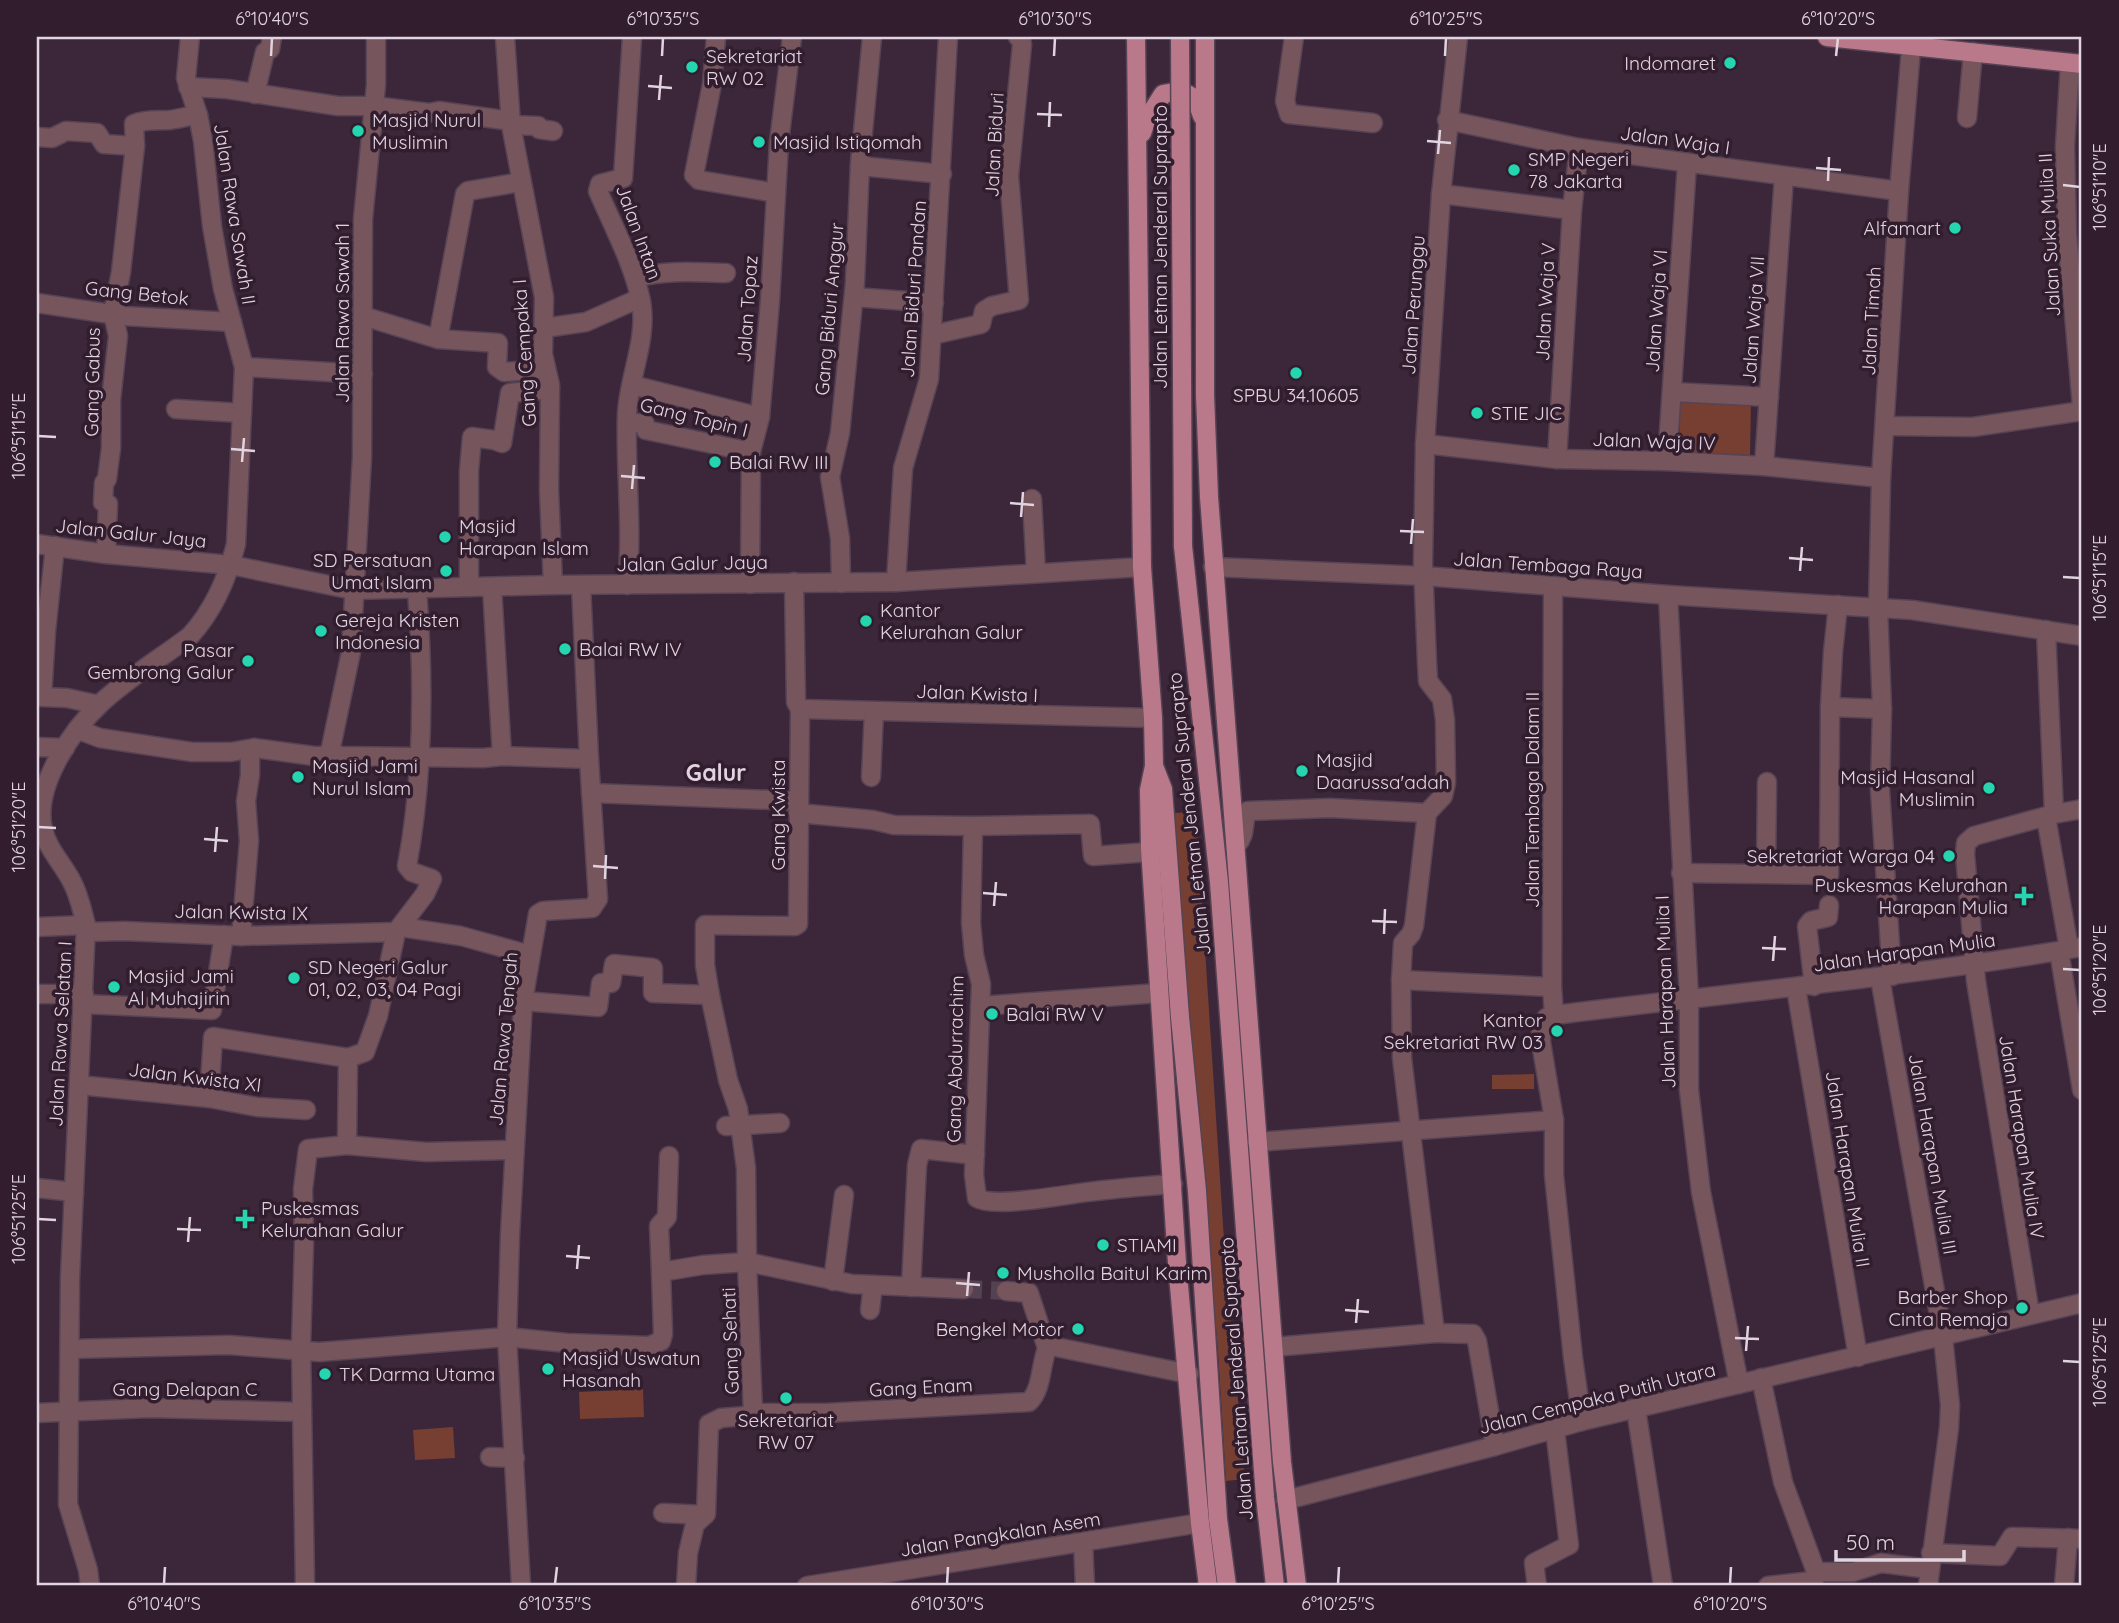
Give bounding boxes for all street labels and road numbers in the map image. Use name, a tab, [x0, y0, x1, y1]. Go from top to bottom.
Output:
street label: Jalan Biduri	[979, 92, 1009, 198]
street label: Jalan Letnan Jenderal Suprapto	[1148, 105, 1172, 389]
street label: Jalan Waja I	[1619, 120, 1731, 160]
street label: Jalan Rawa Sawah II	[209, 122, 261, 306]
street label: Jalan Suka Mulia II	[2033, 153, 2065, 317]
street label: Jalan Intan	[611, 181, 667, 283]
street label: Jalan Biduri Pandan	[895, 199, 931, 379]
street label: Gang Biduri Anggur	[809, 221, 849, 397]
street label: Jalan Rawa Sawah 1	[330, 223, 354, 403]
street label: Jalan Perunggu	[1396, 234, 1430, 376]
street label: Jalan Waja V	[1530, 242, 1560, 362]
street label: Jalan Waja VI	[1640, 249, 1672, 373]
street label: Jalan Topaz	[731, 255, 763, 363]
street label: Jalan Waja VII	[1737, 255, 1769, 385]
street label: Jalan Timah	[1856, 266, 1886, 376]
street label: Gang Betok	[84, 276, 190, 310]
street label: Gang Cempaka I	[507, 278, 541, 428]
street label: Gang Gabus	[79, 327, 105, 437]
street label: Gang Topin I	[638, 392, 750, 442]
street label: Jalan Waja IV	[1592, 427, 1716, 455]
street label: Jalan Galur Jaya	[54, 513, 208, 553]
street label: Jalan Tembaga Raya	[1452, 546, 1644, 584]
street label: Jalan Galur Jaya	[616, 550, 768, 576]
street label: Jalan Letnan Jenderal Suprapto	[1162, 671, 1216, 957]
street label: Jalan Kwista I	[916, 679, 1038, 707]
street label: Jalan Tembaga Dalam II	[1520, 692, 1544, 908]
street label: Gang Kwista	[766, 760, 790, 870]
street label: Jalan Harapan Mulia I	[1650, 895, 1680, 1089]
street label: Jalan Kwista IX	[174, 899, 308, 925]
street label: Jalan Harapan Mulia	[1811, 927, 1997, 977]
street label: Jalan Rawa Selatan I	[43, 941, 77, 1127]
street label: Jalan Rawa Tengah	[483, 951, 523, 1127]
street label: Gang Abdurrachim	[942, 975, 968, 1143]
street label: Jalan Harapan Mulia IV	[1994, 1033, 2050, 1241]
street label: Jalan Harapan Mulia III	[1904, 1052, 1962, 1256]
street label: Jalan Kwista XI	[127, 1057, 263, 1097]
street label: Jalan Harapan Mulia II	[1821, 1069, 1875, 1269]
street label: Jalan Letnan Jenderal Suprapto	[1214, 1236, 1258, 1522]
street label: Gang Sehati	[716, 1287, 744, 1395]
street label: Jalan Cempaka Putih Utara	[1476, 1357, 1718, 1439]
street label: Gang Enam	[869, 1372, 973, 1402]
street label: Gang Delapan C	[112, 1377, 258, 1401]
street label: Jalan Pangkalan Asem	[898, 1506, 1102, 1562]

